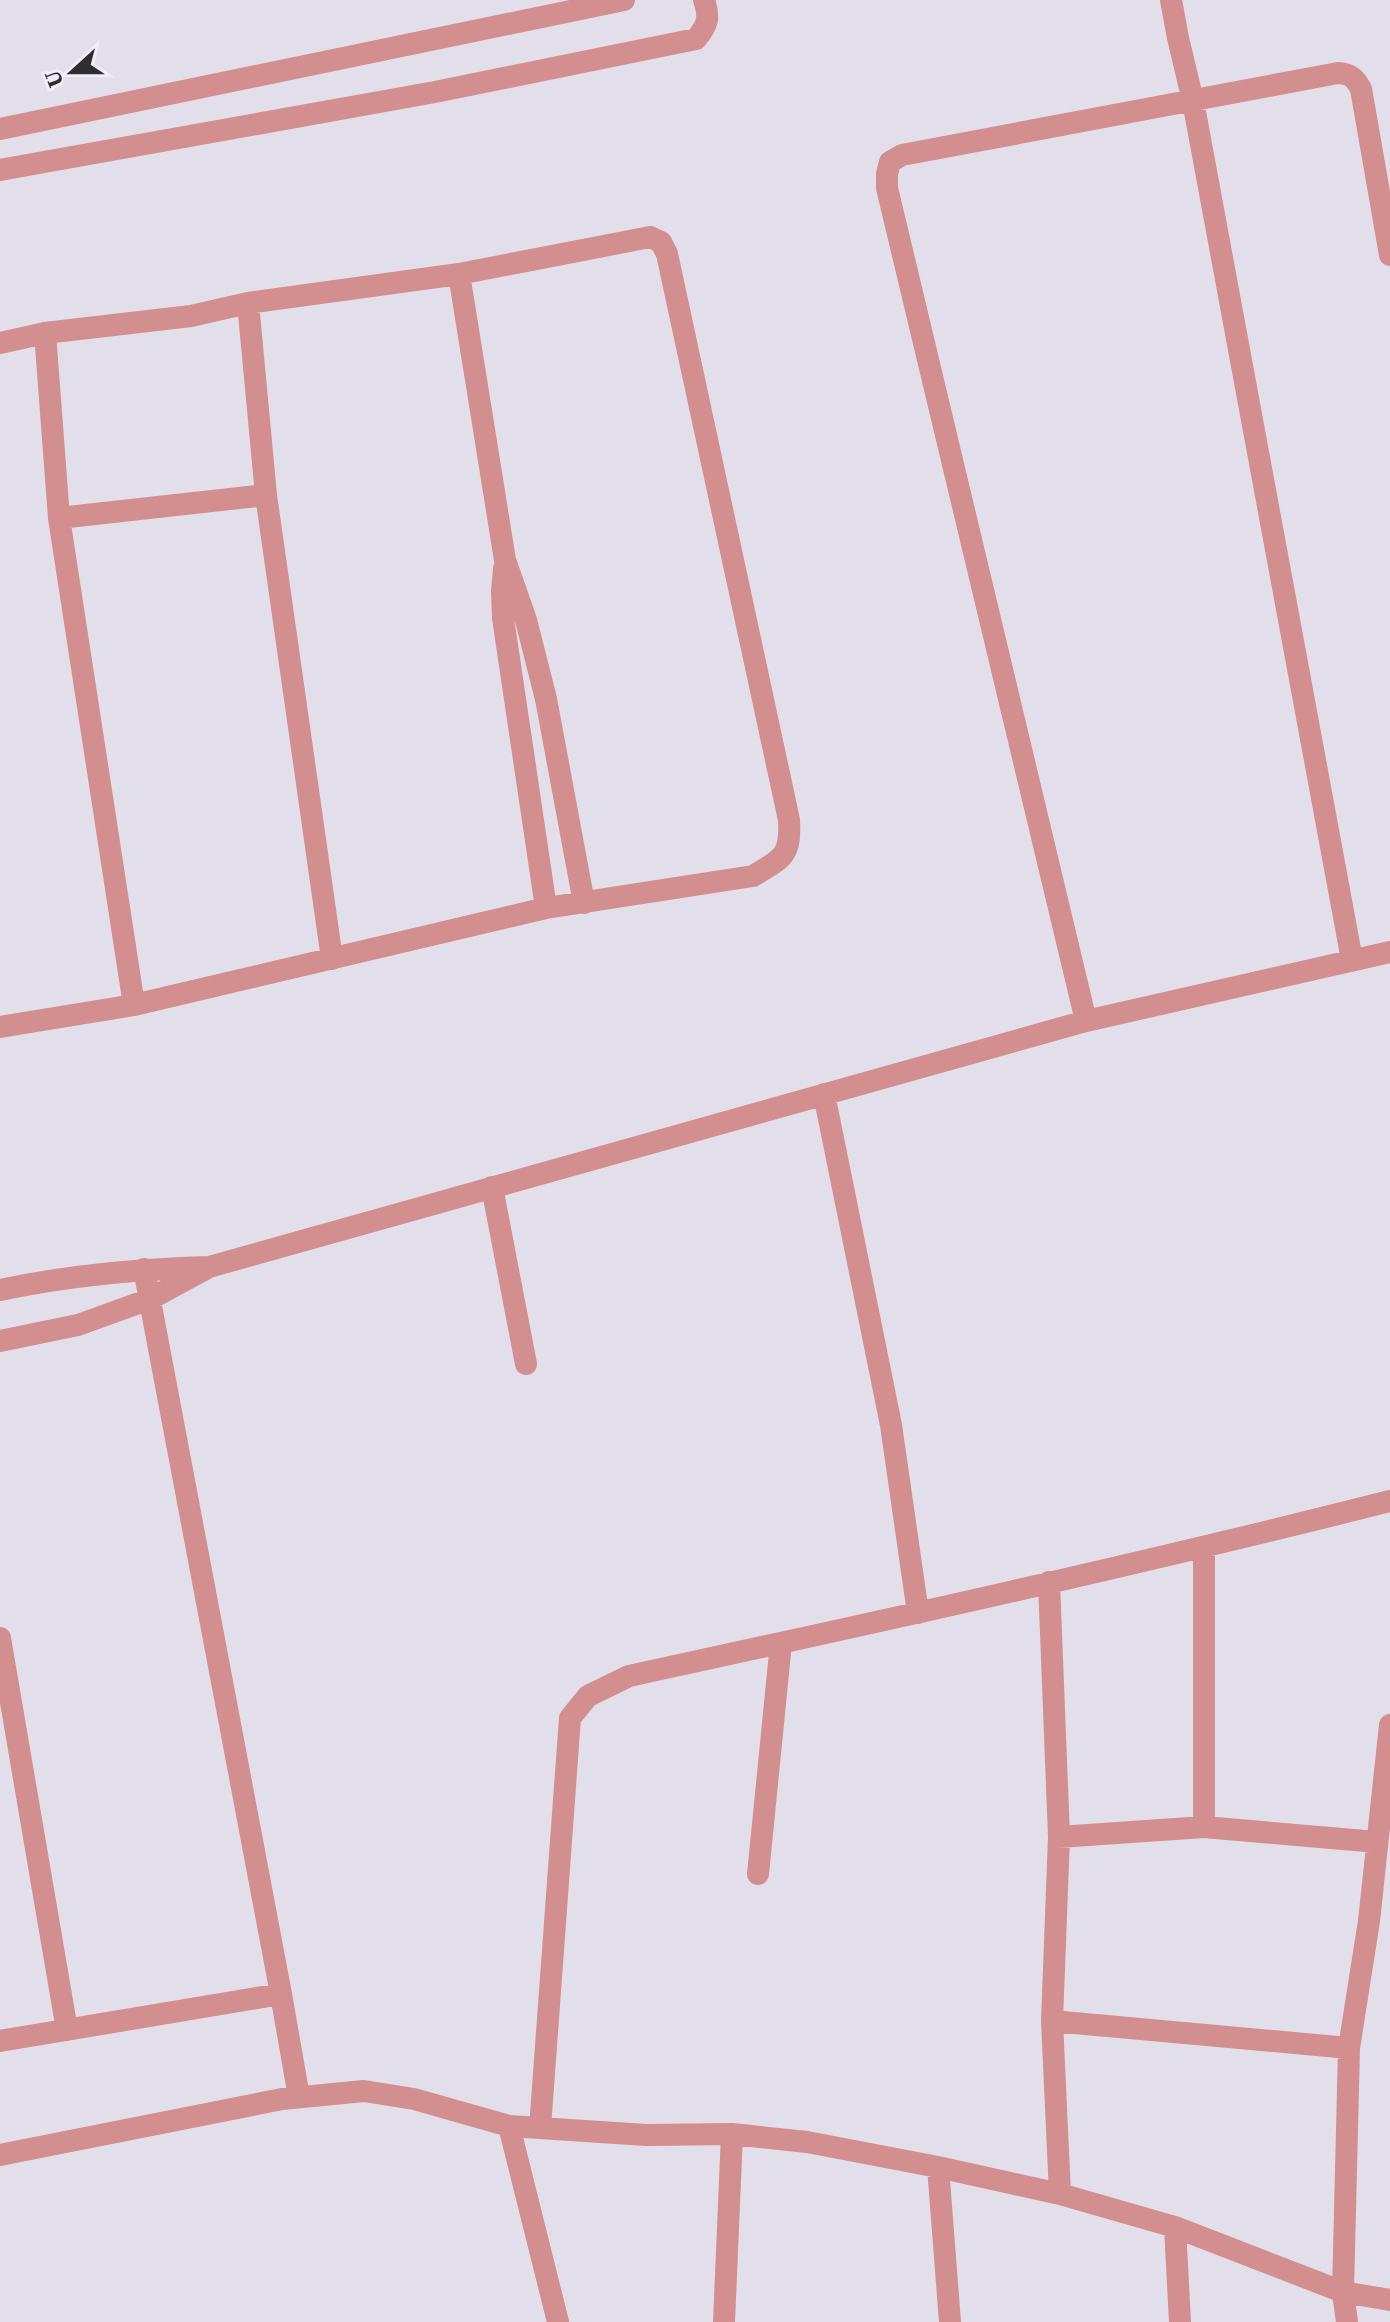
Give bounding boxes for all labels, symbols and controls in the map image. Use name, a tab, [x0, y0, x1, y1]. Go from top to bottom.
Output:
north arrow	[32, 32, 112, 112]
text: U	[36, 66, 70, 92]

